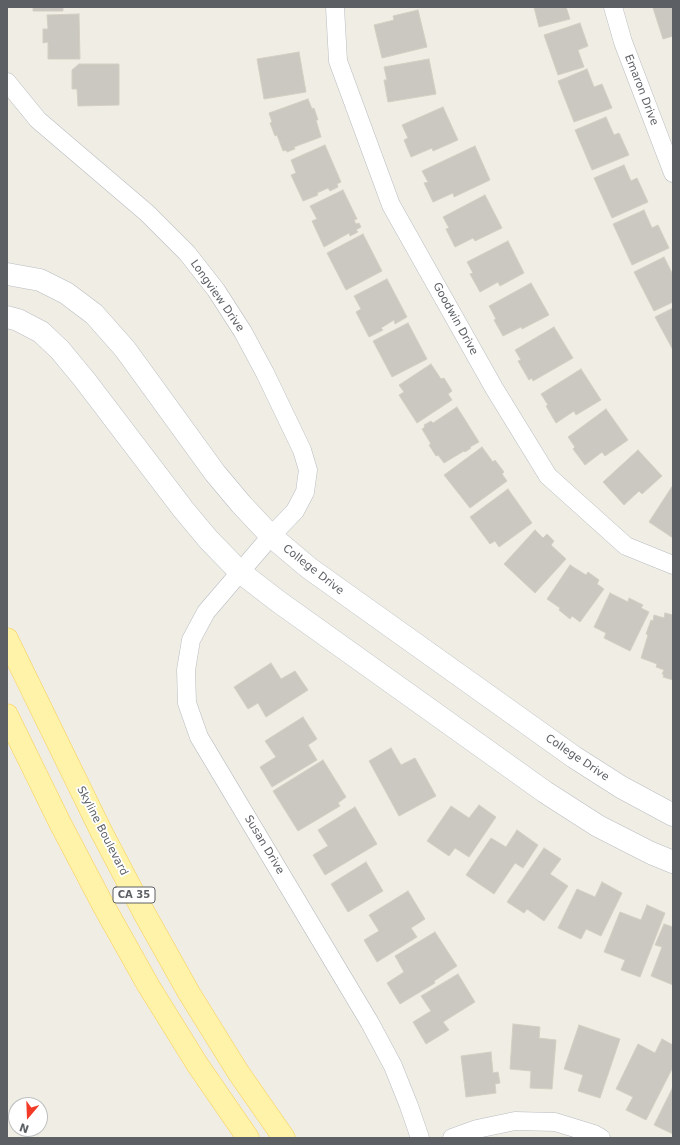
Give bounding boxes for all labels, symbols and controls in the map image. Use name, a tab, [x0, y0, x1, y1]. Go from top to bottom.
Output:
street label: Emaron Drive	[621, 53, 661, 127]
street label: Longview Drive	[187, 257, 247, 335]
street label: Goodwin Drive	[430, 280, 480, 358]
street label: College Drive	[280, 542, 346, 598]
street label: College Drive	[543, 732, 611, 784]
street label: Skyline Boulevard	[74, 784, 130, 878]
street label: Susan Drive	[241, 813, 287, 877]
road number: CA 35	[113, 887, 155, 903]
north arrow	[8, 1097, 48, 1137]
text: N	[18, 1120, 31, 1136]

